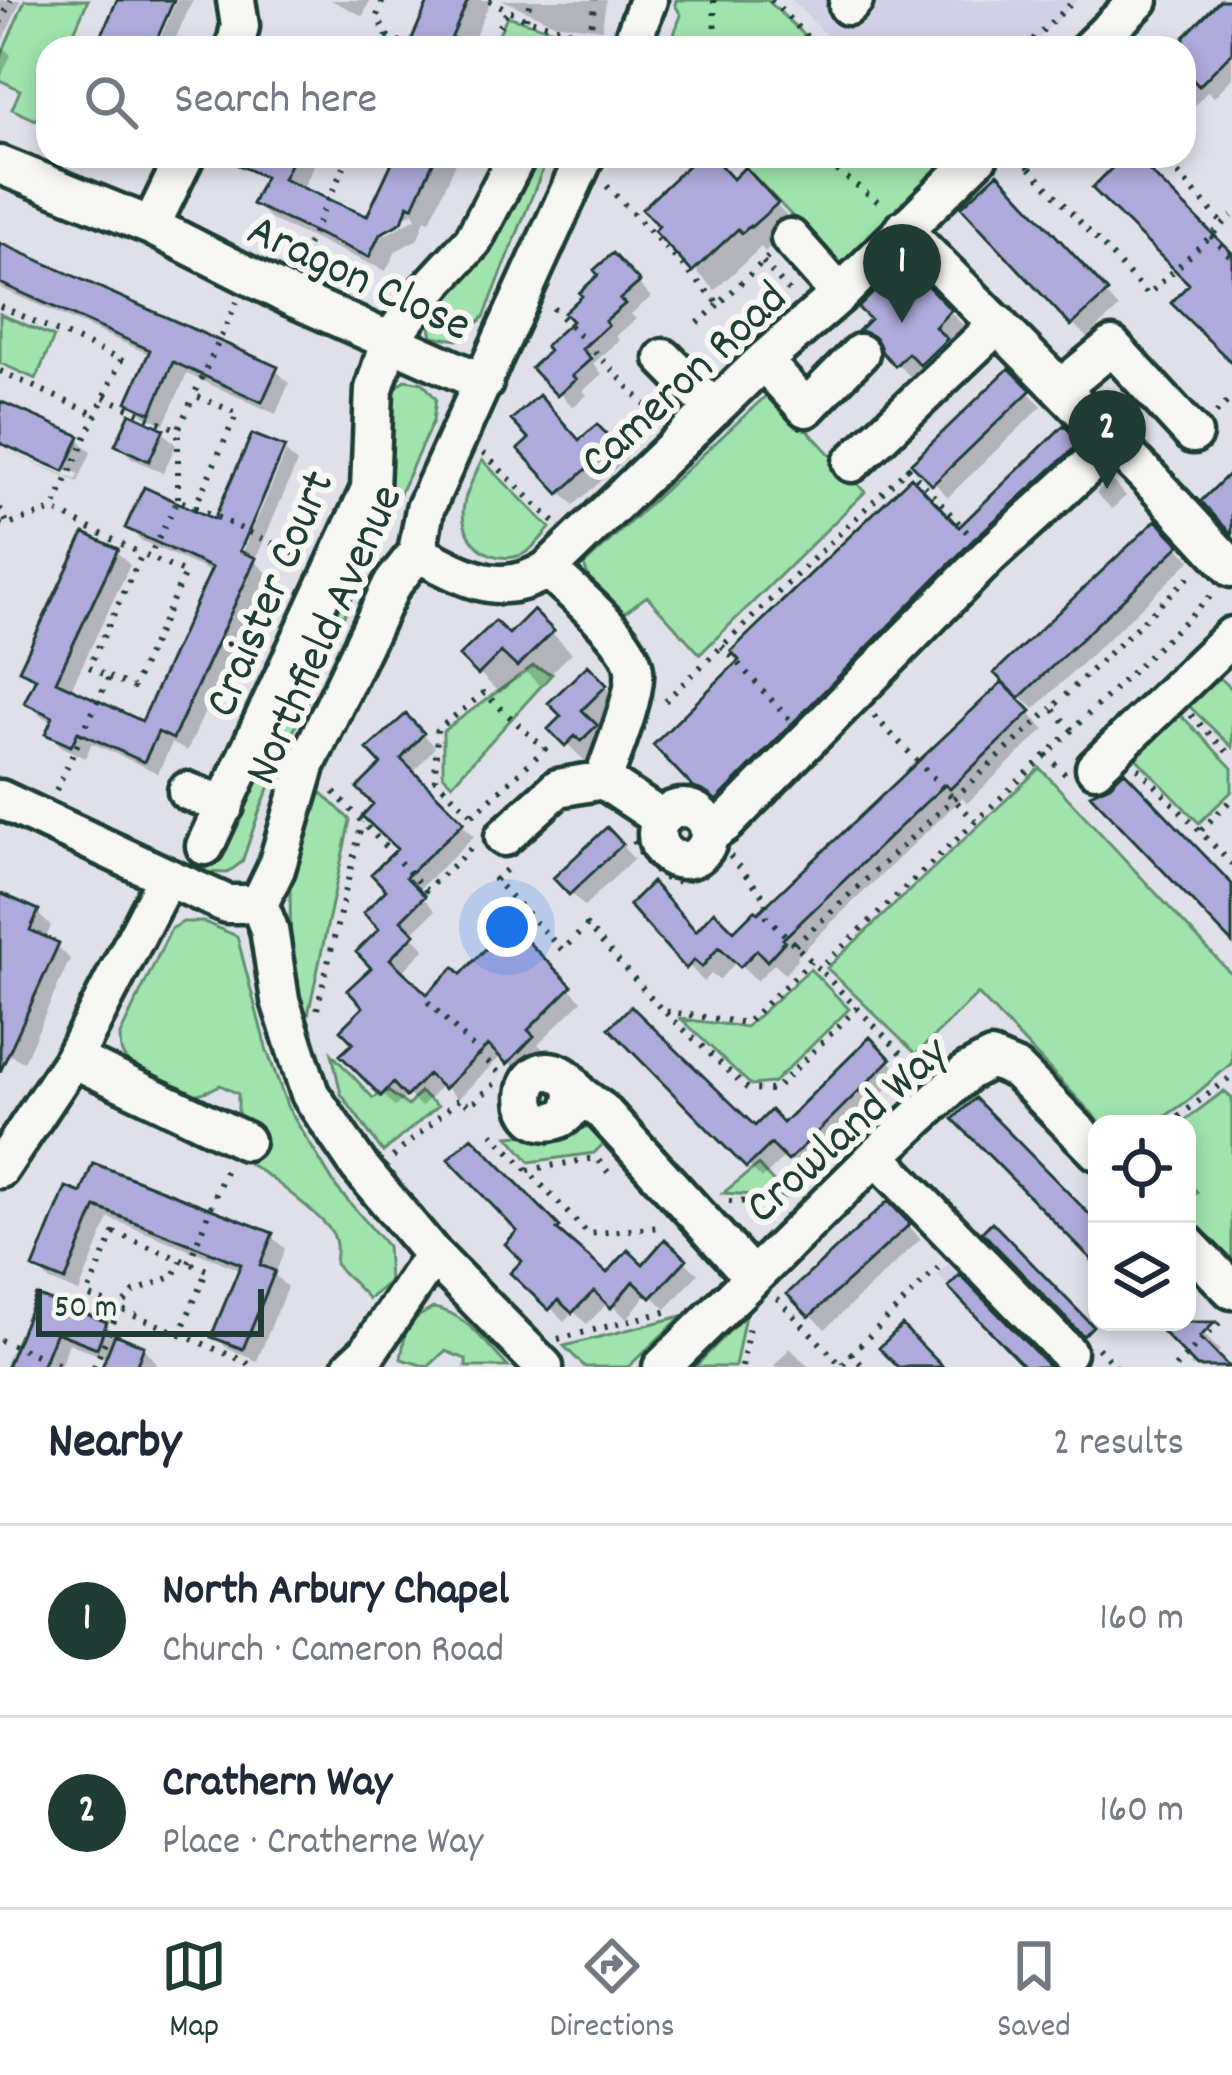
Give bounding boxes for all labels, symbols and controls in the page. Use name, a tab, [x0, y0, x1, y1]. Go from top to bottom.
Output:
search box	[36, 36, 1196, 168]
icon: search	[78, 69, 144, 135]
text: Search here	[174, 70, 377, 134]
street label: Aragon Close	[235, 199, 481, 363]
pin: 1	[863, 224, 941, 323]
street label: Cameron Road	[567, 268, 806, 497]
pin: 2	[1068, 390, 1146, 489]
street label: Craister Court	[190, 461, 356, 729]
street label: Northfield Avenue	[230, 475, 424, 797]
your location	[477, 897, 537, 957]
street label: Crowland Way	[732, 1021, 967, 1243]
map controls	[1088, 1115, 1196, 1331]
button: locate	[1088, 1115, 1196, 1223]
button: layers	[1088, 1223, 1196, 1331]
scale bar	[36, 1283, 264, 1336]
text: 50 m	[54, 1286, 118, 1333]
text: Nearby	[48, 1409, 181, 1481]
text: 2 results	[1053, 1418, 1184, 1473]
text: North Arbury Chapel	[162, 1561, 509, 1625]
text: 1	[83, 1593, 91, 1648]
text: 160 m	[1099, 1593, 1184, 1648]
text: Church · Cameron Road	[162, 1625, 504, 1680]
text: Crathern Way	[162, 1753, 392, 1817]
text: 2	[78, 1785, 96, 1840]
text: 160 m	[1099, 1785, 1184, 1840]
text: Place · Cratherne Way	[162, 1817, 483, 1872]
tab: Map	[161, 1933, 227, 2052]
tab: Directions	[550, 1933, 675, 2052]
tab: Saved	[997, 1933, 1071, 2052]

